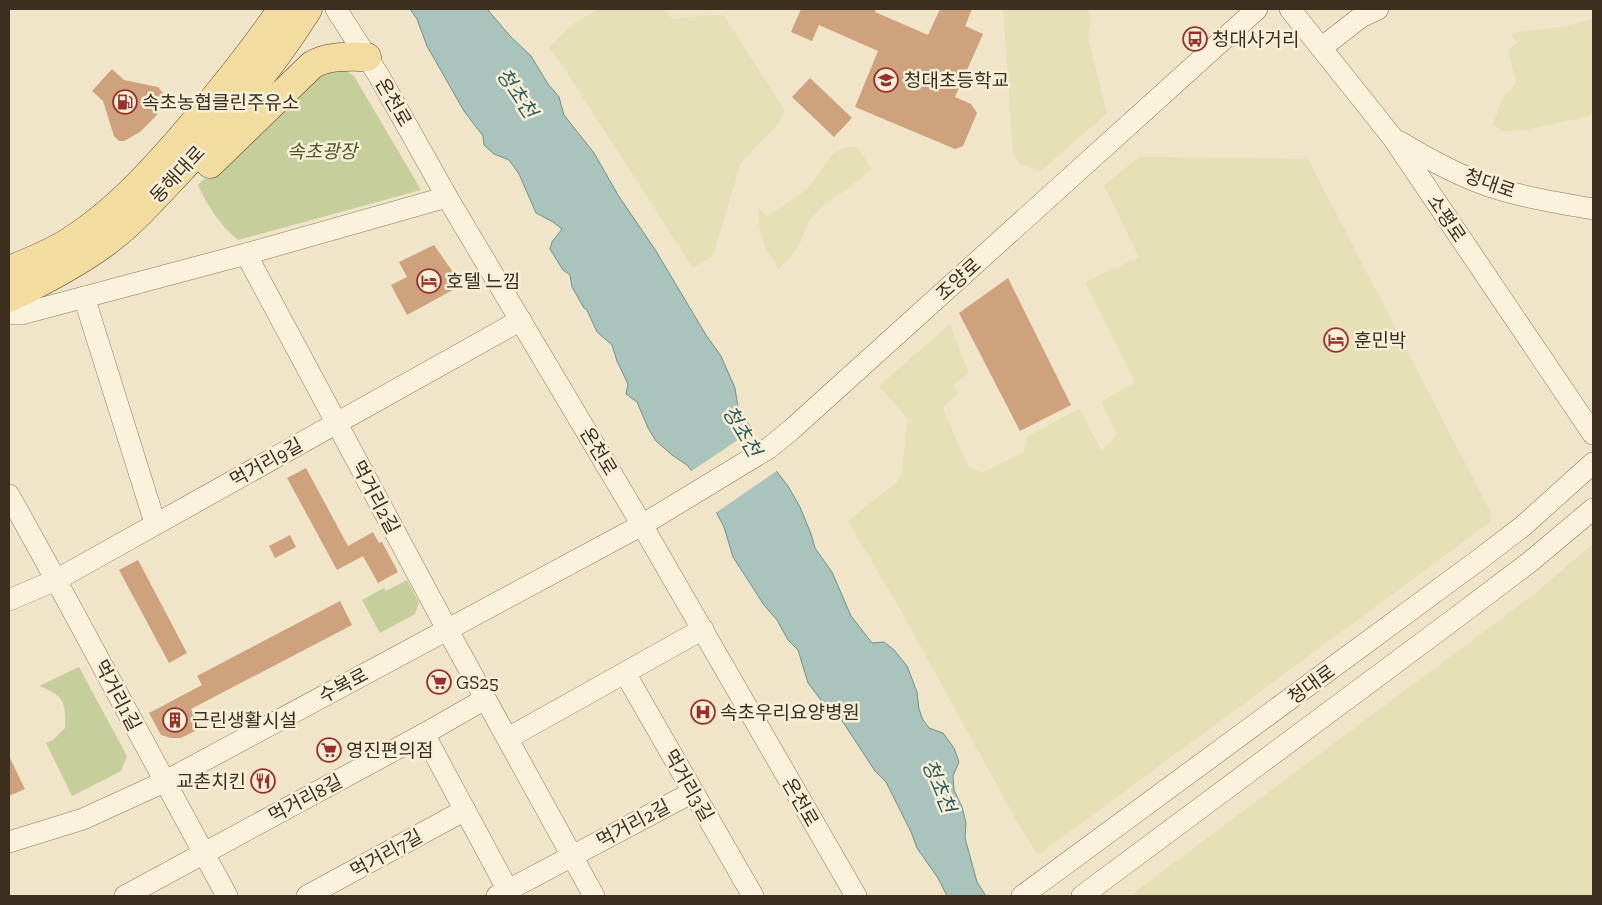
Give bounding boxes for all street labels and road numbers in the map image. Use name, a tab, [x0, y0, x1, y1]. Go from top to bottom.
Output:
street label: 온천로	[370, 74, 417, 131]
street label: 동해대로	[145, 141, 210, 208]
street label: 청대로	[1461, 164, 1518, 203]
street label: 소평로	[1422, 190, 1471, 246]
street label: 조양로	[931, 253, 986, 305]
street label: 온천로	[575, 423, 622, 480]
street label: 먹거리9길	[226, 433, 307, 492]
street label: 먹거리2길	[347, 457, 404, 538]
street label: 먹거리1길	[89, 656, 146, 735]
street label: 청대로	[1283, 660, 1339, 709]
street label: 수복로	[315, 663, 372, 708]
street label: 먹거리3길	[659, 745, 718, 825]
street label: 먹거리8길	[264, 769, 346, 827]
street label: 온천로	[777, 774, 824, 831]
street label: 먹거리2길	[593, 795, 674, 852]
street label: 먹거리7길	[346, 824, 426, 883]

